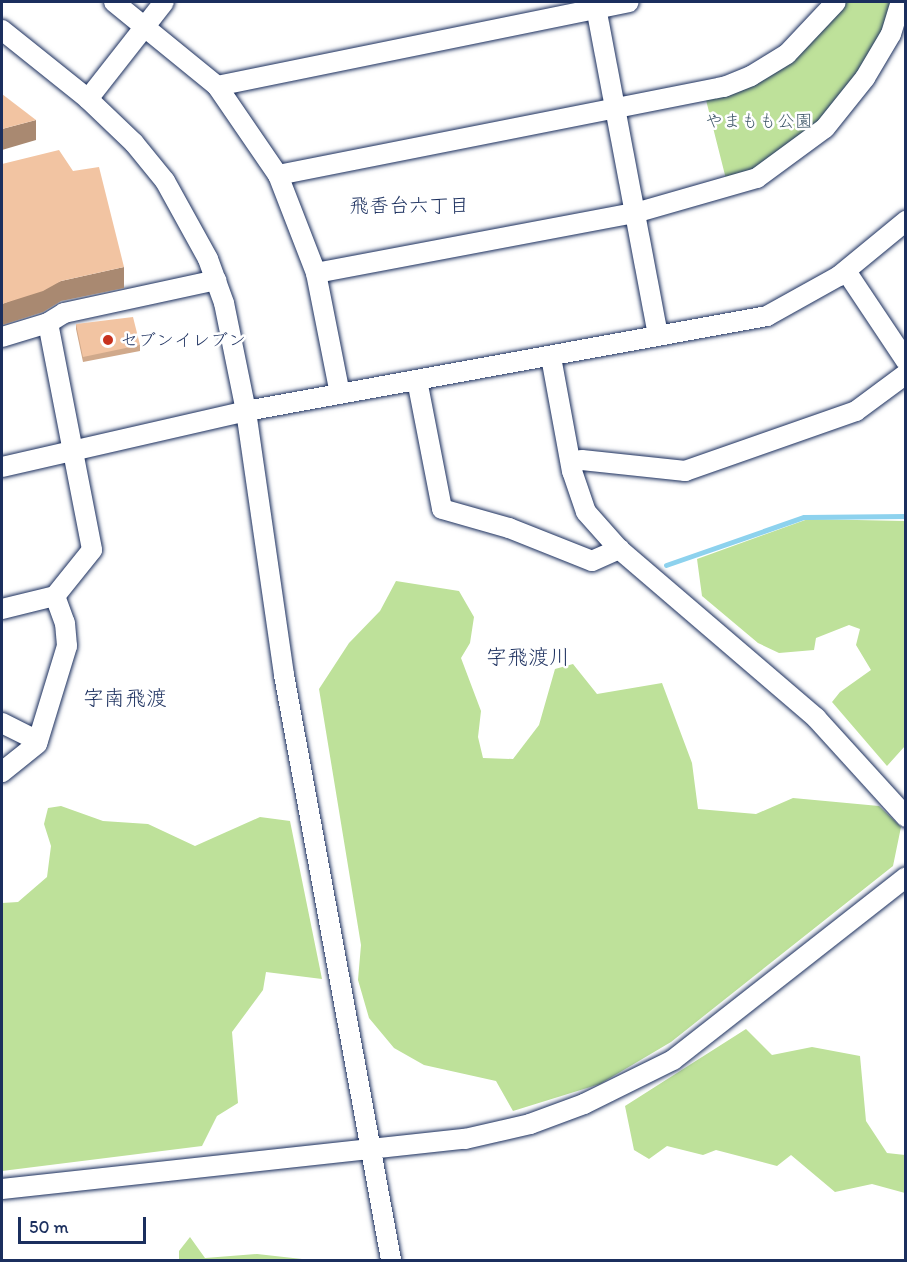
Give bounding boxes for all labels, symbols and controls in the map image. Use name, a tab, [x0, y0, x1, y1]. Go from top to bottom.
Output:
park label: やまもも公園	[705, 110, 813, 132]
district label: 飛香台六丁目	[349, 193, 469, 217]
place label: セブンイレブン	[120, 329, 246, 351]
marker: セブンイレブン	[101, 333, 115, 347]
district label: 字飛渡川	[486, 644, 570, 670]
district label: 字南飛渡	[83, 685, 167, 711]
scale bar	[21, 1205, 148, 1243]
text: 50 m	[29, 1216, 69, 1238]

